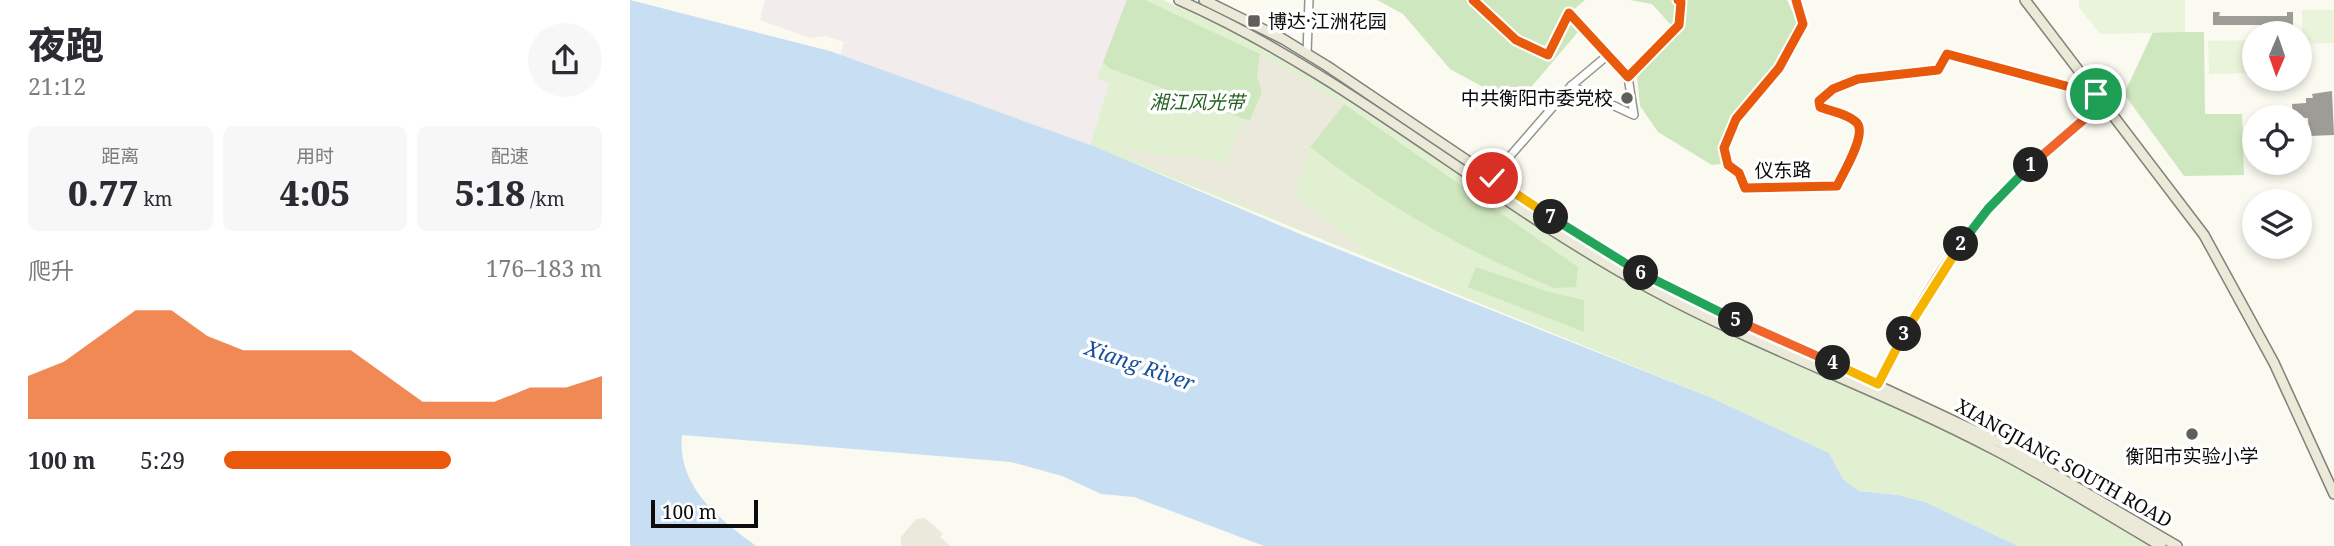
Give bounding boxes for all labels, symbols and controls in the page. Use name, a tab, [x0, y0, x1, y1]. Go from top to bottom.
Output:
place label: 博达·江洲花园	[1268, 8, 1387, 34]
marker: 博达·江洲花园	[1246, 13, 1262, 29]
text: 夜跑	[28, 18, 104, 70]
north arrow	[2242, 21, 2312, 91]
map controls	[2242, 21, 2312, 259]
button: share	[528, 23, 602, 97]
pin	[2066, 64, 2126, 124]
text: 21:12	[28, 70, 86, 102]
icon: arrive	[2077, 75, 2115, 113]
place label: 中共衡阳市委党校	[1461, 85, 1613, 111]
park label: 湘江风光带	[1149, 89, 1247, 115]
marker: 中共衡阳市委党校	[1619, 90, 1635, 106]
button: locate	[2242, 105, 2312, 175]
text: 距离	[101, 143, 139, 169]
text: 用时	[296, 143, 334, 169]
text: 配速	[491, 143, 529, 169]
pin	[1462, 148, 1522, 208]
pin: 1	[2014, 148, 2048, 182]
text: 1	[2025, 151, 2036, 177]
street label: 仪东路	[1754, 157, 1812, 183]
icon: check	[1473, 159, 1511, 197]
text: 0.77	[68, 169, 139, 216]
text: 4:05	[280, 169, 350, 216]
text: 5:18	[455, 169, 525, 216]
text: km	[139, 186, 173, 212]
text: /km	[525, 186, 565, 212]
button: layers	[2242, 189, 2312, 259]
pin: 7	[1534, 200, 1569, 234]
text: 7	[1545, 203, 1556, 229]
pin: 2	[1944, 226, 1978, 262]
text: 2	[1955, 230, 1966, 256]
text: 176–183 m	[486, 252, 602, 284]
text: 爬升	[28, 254, 74, 286]
pin: 6	[1623, 256, 1658, 290]
text: 6	[1635, 259, 1646, 285]
pin: 5	[1718, 302, 1754, 338]
text: 5	[1730, 306, 1741, 332]
pin: 3	[1886, 316, 1922, 352]
text: 3	[1898, 320, 1909, 346]
water label: Xiang River	[1080, 333, 1199, 397]
pin: 4	[1816, 346, 1850, 380]
text: 4	[1827, 349, 1838, 375]
street label: XIANGJIANG SOUTH ROAD	[1951, 393, 2177, 533]
marker: 衡阳市实验小学	[2184, 426, 2200, 442]
place label: 衡阳市实验小学	[2125, 443, 2259, 469]
text: 100 m	[28, 444, 96, 476]
text: 5:29	[140, 444, 185, 476]
scale bar	[651, 497, 758, 529]
text: 100 m	[662, 499, 717, 525]

